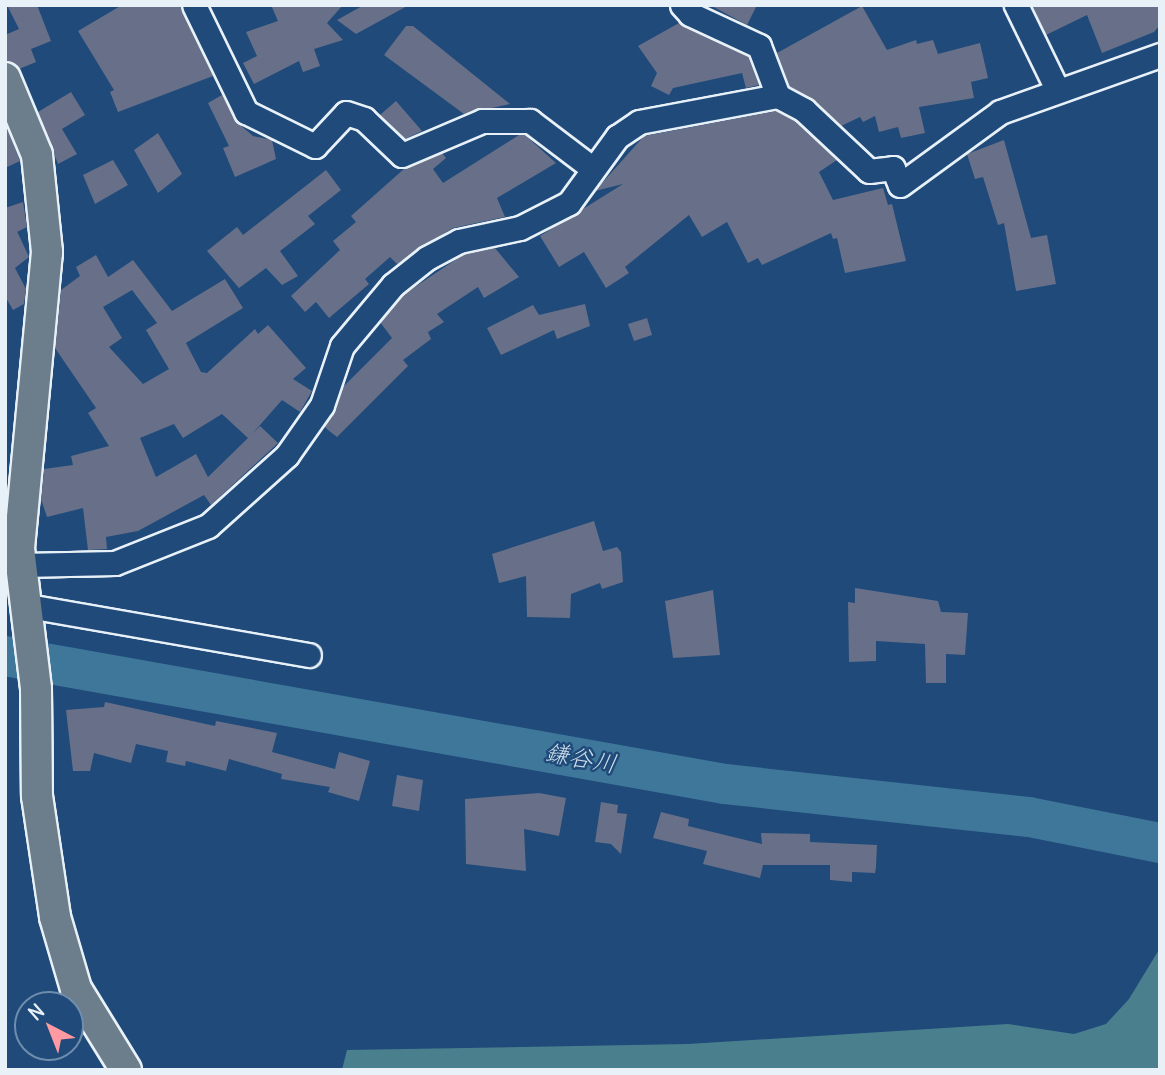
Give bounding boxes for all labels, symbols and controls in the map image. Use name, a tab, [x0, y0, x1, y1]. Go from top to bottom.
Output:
water label: 鎌谷川	[543, 738, 619, 778]
north arrow	[14, 991, 84, 1061]
text: N	[23, 999, 49, 1025]

